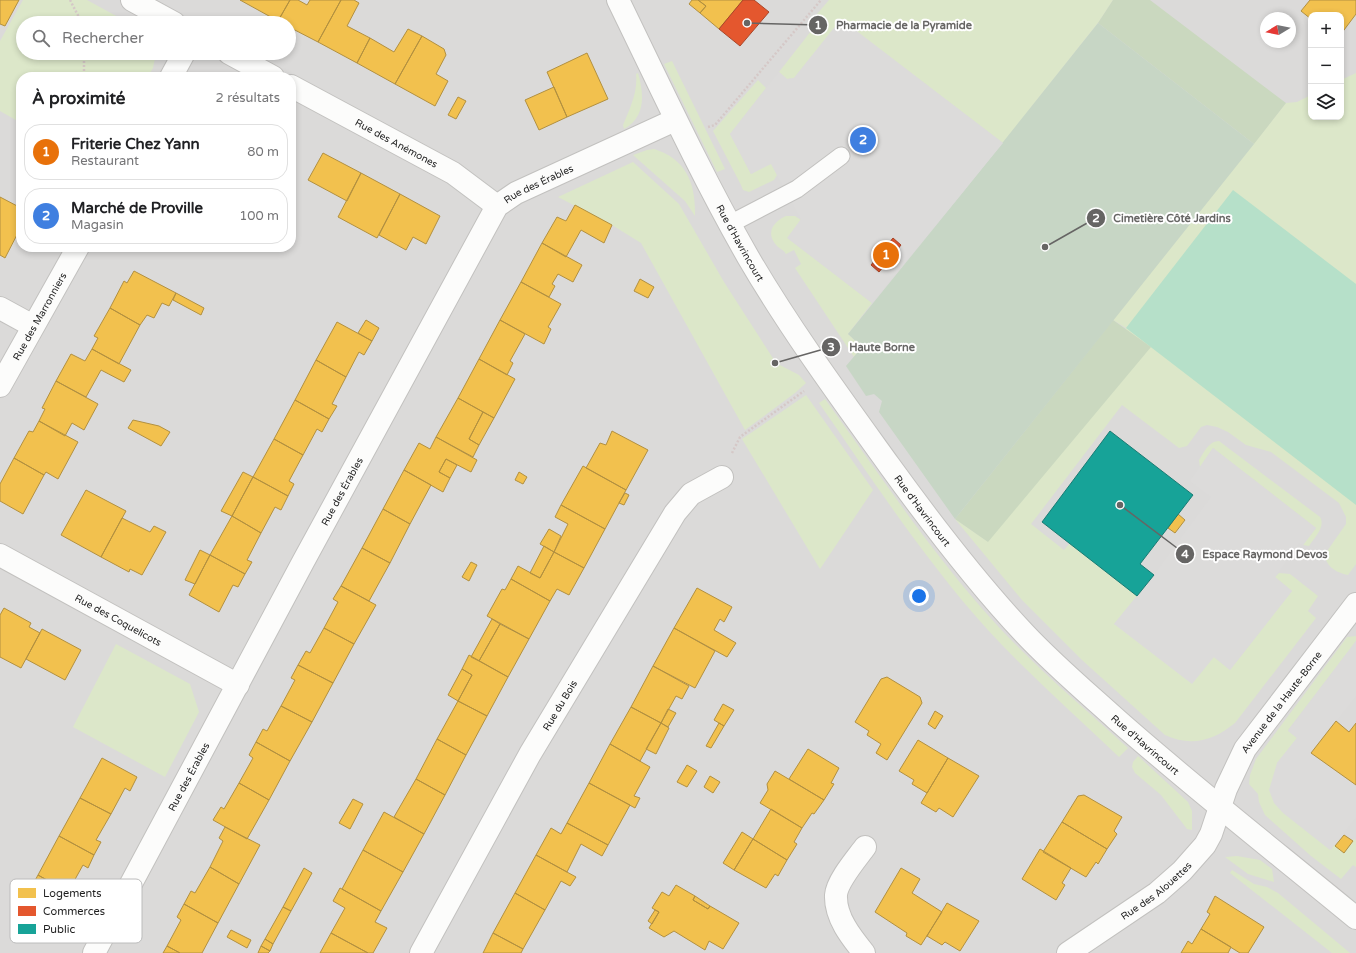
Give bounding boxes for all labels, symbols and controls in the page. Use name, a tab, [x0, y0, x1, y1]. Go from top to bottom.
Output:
north arrow	[1260, 12, 1296, 48]
map controls	[1308, 12, 1344, 120]
button: +	[1308, 12, 1344, 48]
callout: Pharmacie de la Pyramide	[808, 13, 980, 36]
search box	[16, 16, 296, 60]
text: 1	[814, 18, 822, 32]
text: Pharmacie de la Pyramide	[836, 19, 973, 33]
icon: search	[30, 27, 52, 49]
text: Rechercher	[62, 29, 144, 47]
button: −	[1308, 48, 1344, 84]
button: layers	[1308, 84, 1344, 120]
text: À proximité	[32, 88, 125, 109]
text: 2 résultats	[216, 90, 280, 106]
street label: Rue des Anémones	[353, 117, 440, 171]
pin: 2	[850, 125, 876, 155]
text: Friterie Chez Yann	[71, 135, 200, 153]
text: 1	[42, 144, 50, 160]
text: 80 m	[247, 144, 279, 160]
text: Restaurant	[71, 153, 139, 169]
street label: Rue des Érables	[502, 162, 576, 207]
text: Marché de Proville	[71, 199, 203, 217]
street label: Rue d'Havrincourt	[713, 203, 766, 284]
callout: Cimetière Côté Jardins	[1086, 207, 1239, 230]
text: 2	[42, 208, 50, 224]
text: 100 m	[239, 208, 279, 224]
text: 2	[1092, 211, 1100, 225]
text: Cimetière Côté Jardins	[1113, 212, 1231, 225]
text: Magasin	[71, 217, 124, 233]
pin: 1	[873, 240, 899, 270]
street label: Rue des Marronniers	[11, 271, 70, 363]
callout: Haute Borne	[821, 335, 923, 358]
text: 3	[827, 340, 835, 354]
text: Haute Borne	[849, 341, 916, 354]
street label: Rue des Érables	[319, 455, 366, 528]
street label: Rue d'Havrincourt	[891, 473, 953, 549]
callout: Espace Raymond Devos	[1175, 543, 1336, 566]
text: 4	[1181, 547, 1189, 561]
text: Espace Raymond Devos	[1202, 548, 1328, 562]
your location	[909, 586, 929, 606]
street label: Rue des Coquelicots	[73, 592, 164, 649]
street label: Avenue de la Haute-Borne	[1239, 649, 1325, 756]
street label: Rue du Bois	[541, 678, 580, 733]
street label: Rue d'Havrincourt	[1108, 713, 1181, 778]
street label: Rue des Érables	[166, 741, 212, 813]
street label: Rue des Alouettes	[1119, 860, 1194, 923]
legend	[10, 879, 142, 943]
text: Logements	[43, 887, 102, 900]
text: Commerces	[43, 905, 105, 918]
text: Public	[43, 923, 75, 936]

